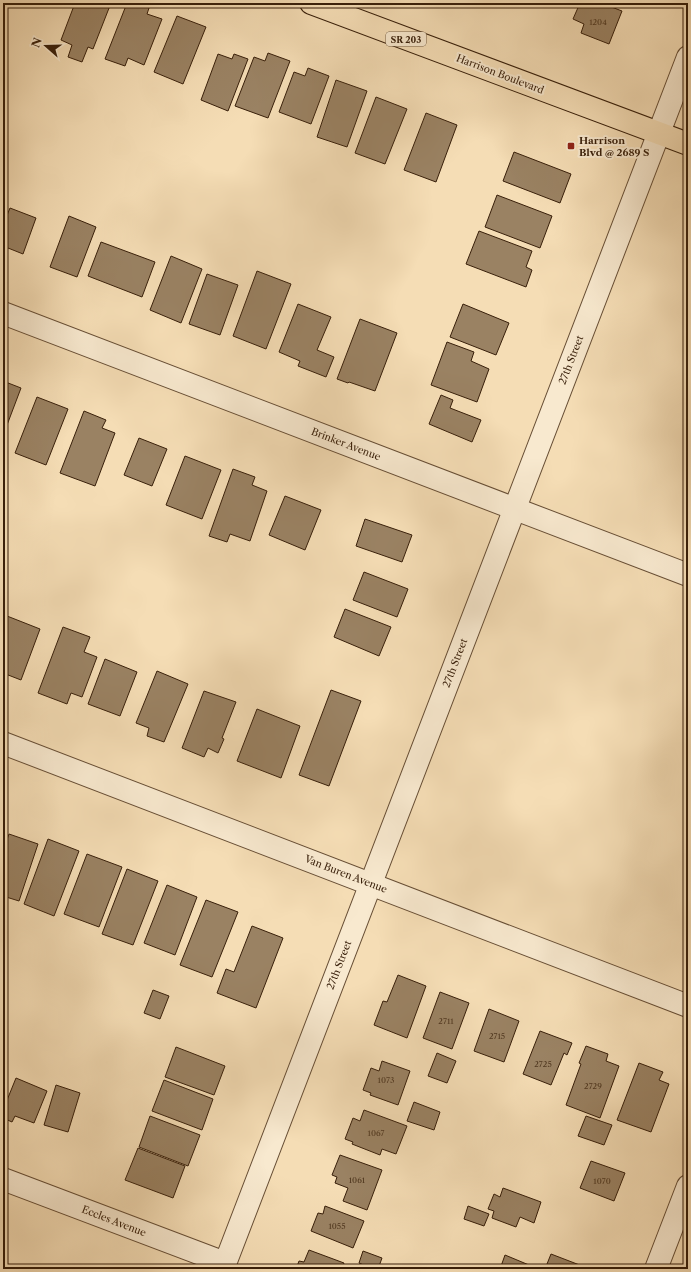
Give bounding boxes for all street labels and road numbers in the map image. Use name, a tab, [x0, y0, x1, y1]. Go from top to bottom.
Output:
road number: SR 203	[386, 32, 426, 46]
street label: Harrison Boulevard	[454, 51, 546, 97]
street label: 27th Street	[556, 333, 586, 386]
street label: Brinker Avenue	[309, 425, 383, 463]
street label: 27th Street	[440, 636, 470, 689]
street label: Van Buren Avenue	[302, 852, 389, 896]
street label: 27th Street	[324, 938, 354, 991]
street label: Eccles Avenue	[80, 1203, 148, 1239]

